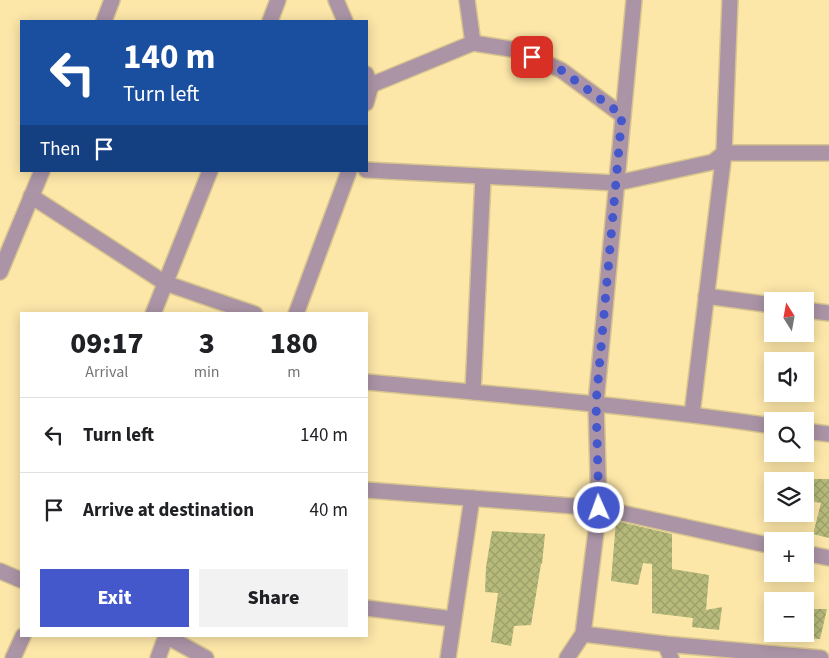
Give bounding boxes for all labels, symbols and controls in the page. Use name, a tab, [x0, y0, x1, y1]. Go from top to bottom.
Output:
text: 140 m	[123, 32, 215, 82]
pin	[511, 36, 553, 78]
icon: left	[40, 40, 105, 105]
icon: arrive	[518, 43, 546, 71]
text: Turn left	[123, 78, 199, 110]
icon: arrive	[90, 135, 118, 163]
text: Then	[40, 136, 80, 163]
north arrow	[764, 292, 814, 342]
map controls	[764, 292, 814, 642]
text: 09:17	[70, 322, 144, 365]
text: 3	[199, 322, 215, 365]
text: 180	[270, 322, 318, 365]
button: sound	[764, 352, 814, 402]
text: Arrival	[85, 361, 128, 383]
text: min	[194, 361, 220, 383]
text: m	[287, 361, 300, 383]
button: search	[764, 412, 814, 462]
icon: left	[40, 421, 68, 449]
text: Turn left	[83, 422, 154, 449]
text: 140 m	[300, 422, 348, 449]
button: layers	[764, 472, 814, 522]
position arrow	[572, 481, 624, 533]
icon: arrive	[40, 496, 68, 524]
text: Arrive at destination	[83, 497, 254, 524]
text: 40 m	[310, 497, 348, 524]
button: +	[764, 532, 814, 582]
button: Exit	[40, 569, 189, 627]
button: Share	[199, 569, 348, 627]
button: −	[764, 592, 814, 642]

